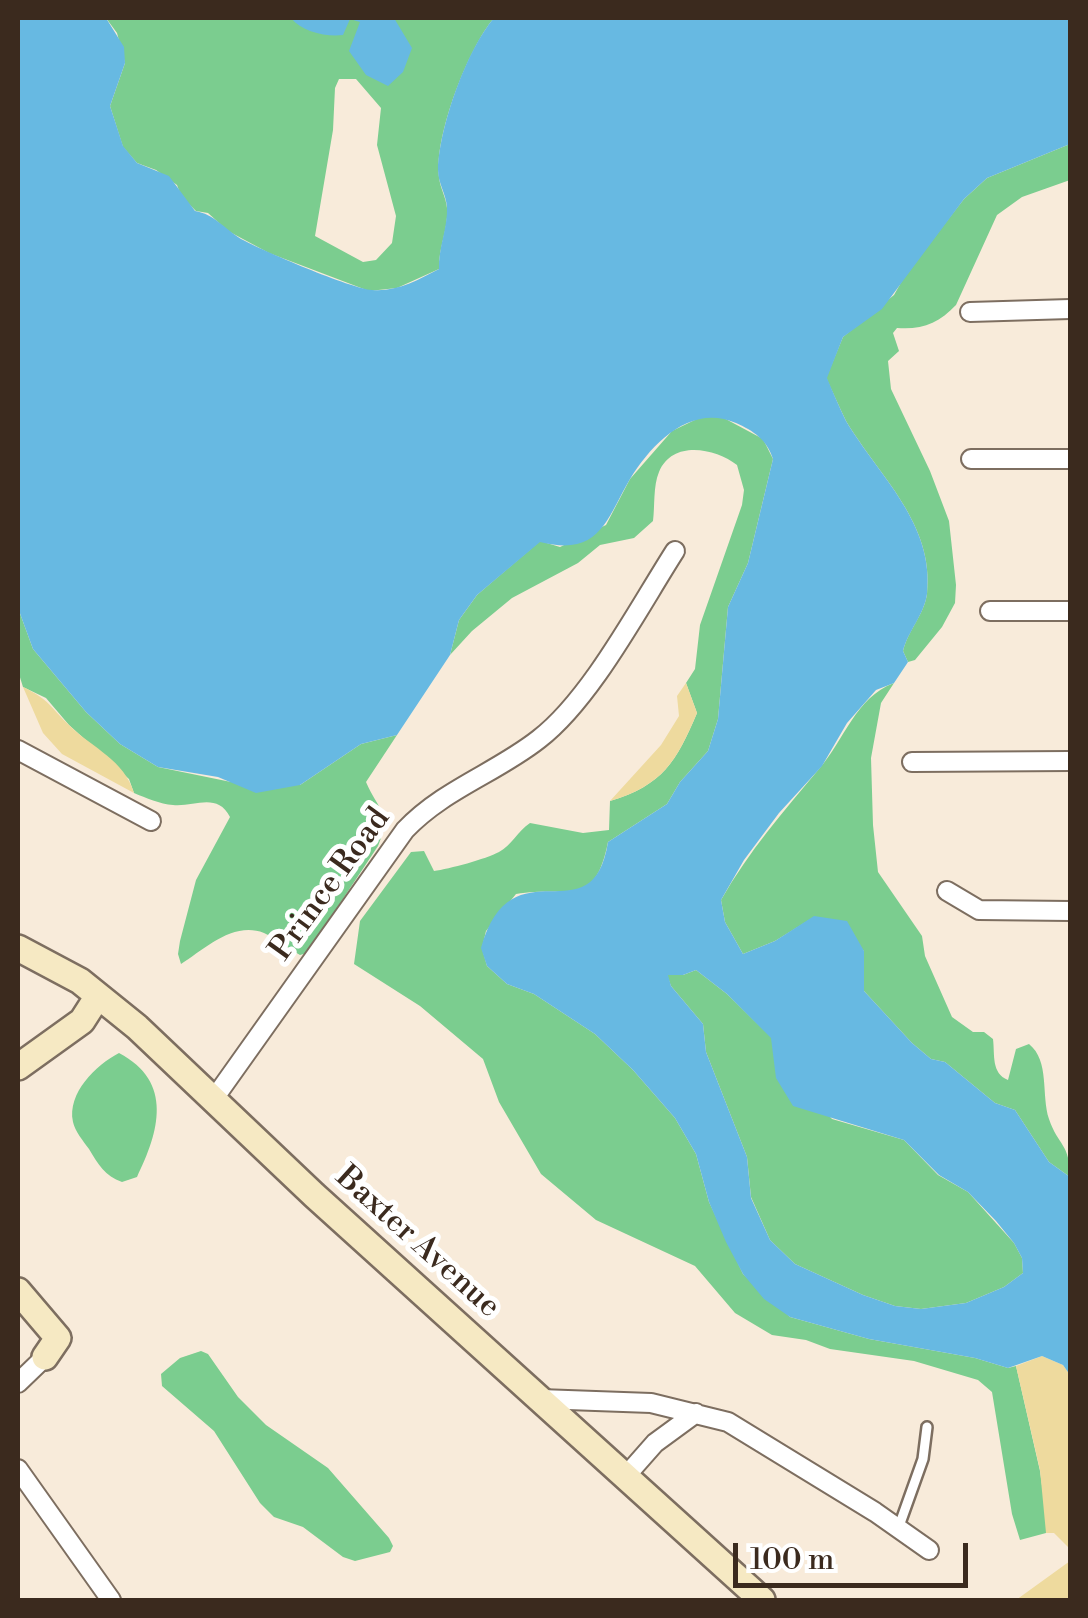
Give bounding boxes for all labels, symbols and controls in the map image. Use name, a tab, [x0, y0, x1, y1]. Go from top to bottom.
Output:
street label: Prince Road	[263, 801, 399, 969]
street label: Baxter Avenue	[327, 1159, 507, 1327]
scale bar	[738, 1523, 973, 1585]
text: 100 m	[750, 1541, 834, 1579]

